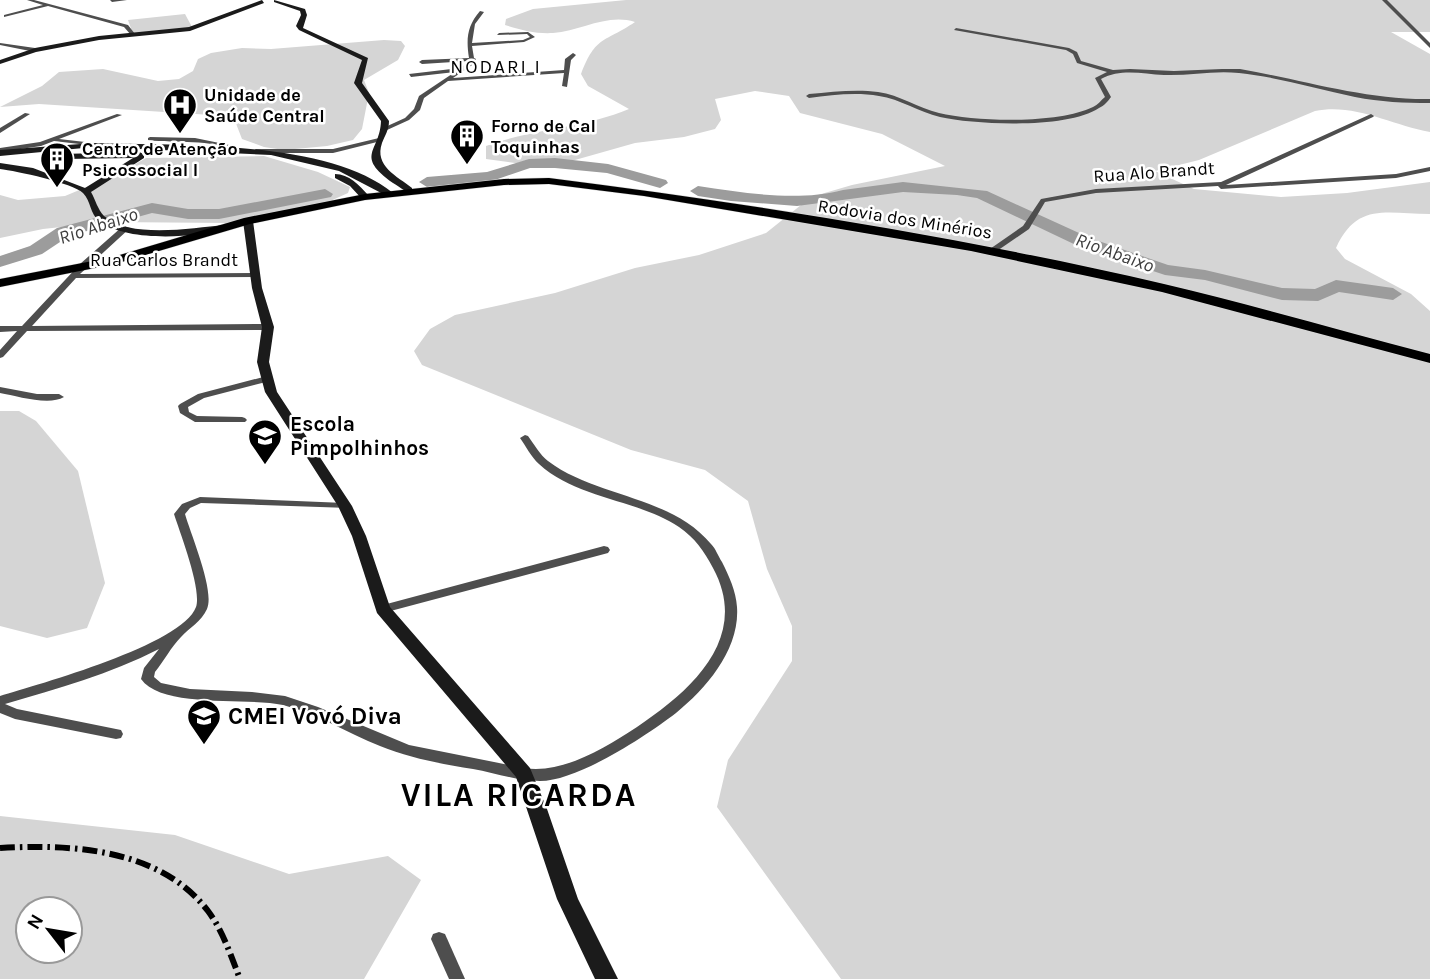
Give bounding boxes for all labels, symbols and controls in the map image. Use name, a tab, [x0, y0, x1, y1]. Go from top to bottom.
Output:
district label: NODARI I	[450, 56, 542, 78]
place label: Unidade de Saúde Central	[204, 84, 325, 127]
hospital icon: Unidade de Saúde Central	[161, 86, 199, 135]
place label: Forno de Cal Toquinhas	[491, 115, 596, 158]
building icon: Forno de Cal Toquinhas	[448, 117, 486, 166]
place label: Centro de Atenção Psicossocial I	[82, 138, 238, 181]
building icon: Centro de Atenção Psicossocial I	[38, 140, 76, 189]
street label: Rua Alo Brandt	[1093, 157, 1216, 187]
street label: Rodovia dos Minérios	[816, 194, 994, 244]
water label: Rio Abaixo	[56, 203, 141, 249]
water label: Rio Abaixo	[1073, 229, 1157, 277]
street label: Rua Carlos Brandt	[90, 249, 238, 271]
place label: Escola Pimpolhinhos	[290, 412, 429, 460]
school or university icon: Escola Pimpolhinhos	[246, 417, 284, 466]
school or university icon: CMEI Vovó Diva	[185, 697, 223, 746]
place label: CMEI Vovó Diva	[228, 702, 402, 730]
district label: VILA RICARDA	[401, 776, 637, 814]
north arrow	[14, 895, 84, 965]
text: N	[22, 910, 48, 933]

